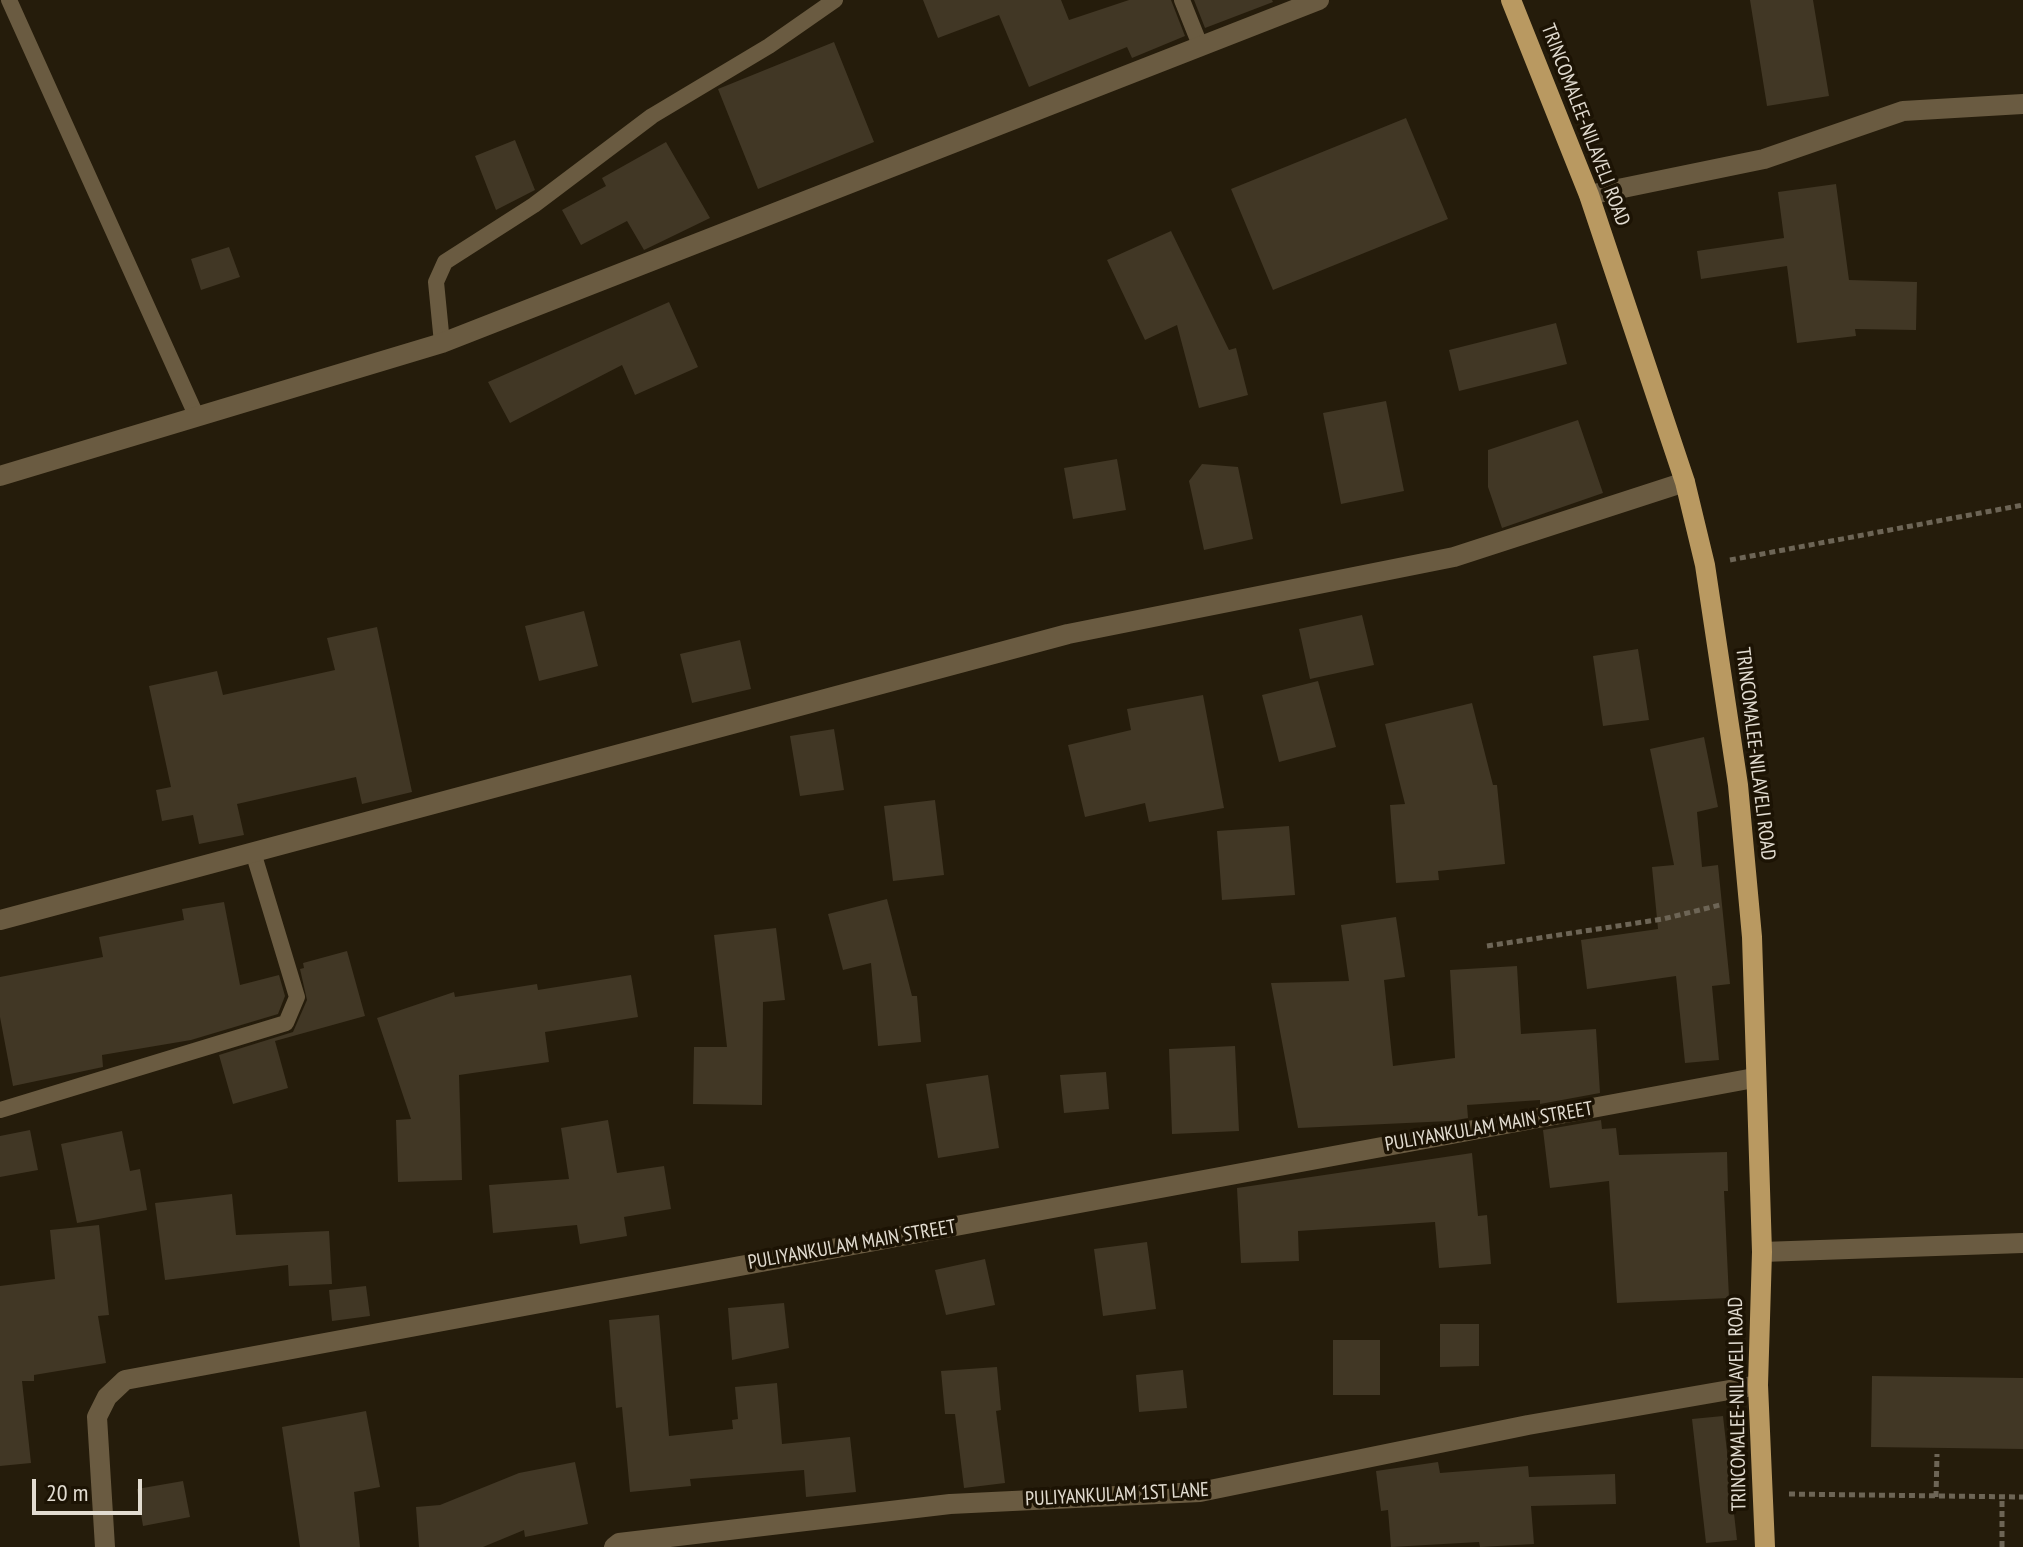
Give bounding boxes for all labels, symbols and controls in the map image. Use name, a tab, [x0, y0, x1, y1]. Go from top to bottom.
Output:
street label: TRINCOMALEE-NILAVELI ROAD	[1535, 21, 1635, 229]
street label: TRINCOMALEE-NILAVELI ROAD	[1730, 646, 1780, 862]
street label: PULIYANKULAM MAIN STREET	[1383, 1097, 1595, 1157]
street label: PULIYANKULAM MAIN STREET	[746, 1215, 958, 1275]
street label: TRINCOMALEE-NILAVELI ROAD	[1724, 1297, 1752, 1511]
scale bar	[36, 1463, 146, 1513]
text: 20 m	[46, 1477, 88, 1508]
street label: PULIYANKULAM 1ST LANE	[1025, 1478, 1209, 1512]

